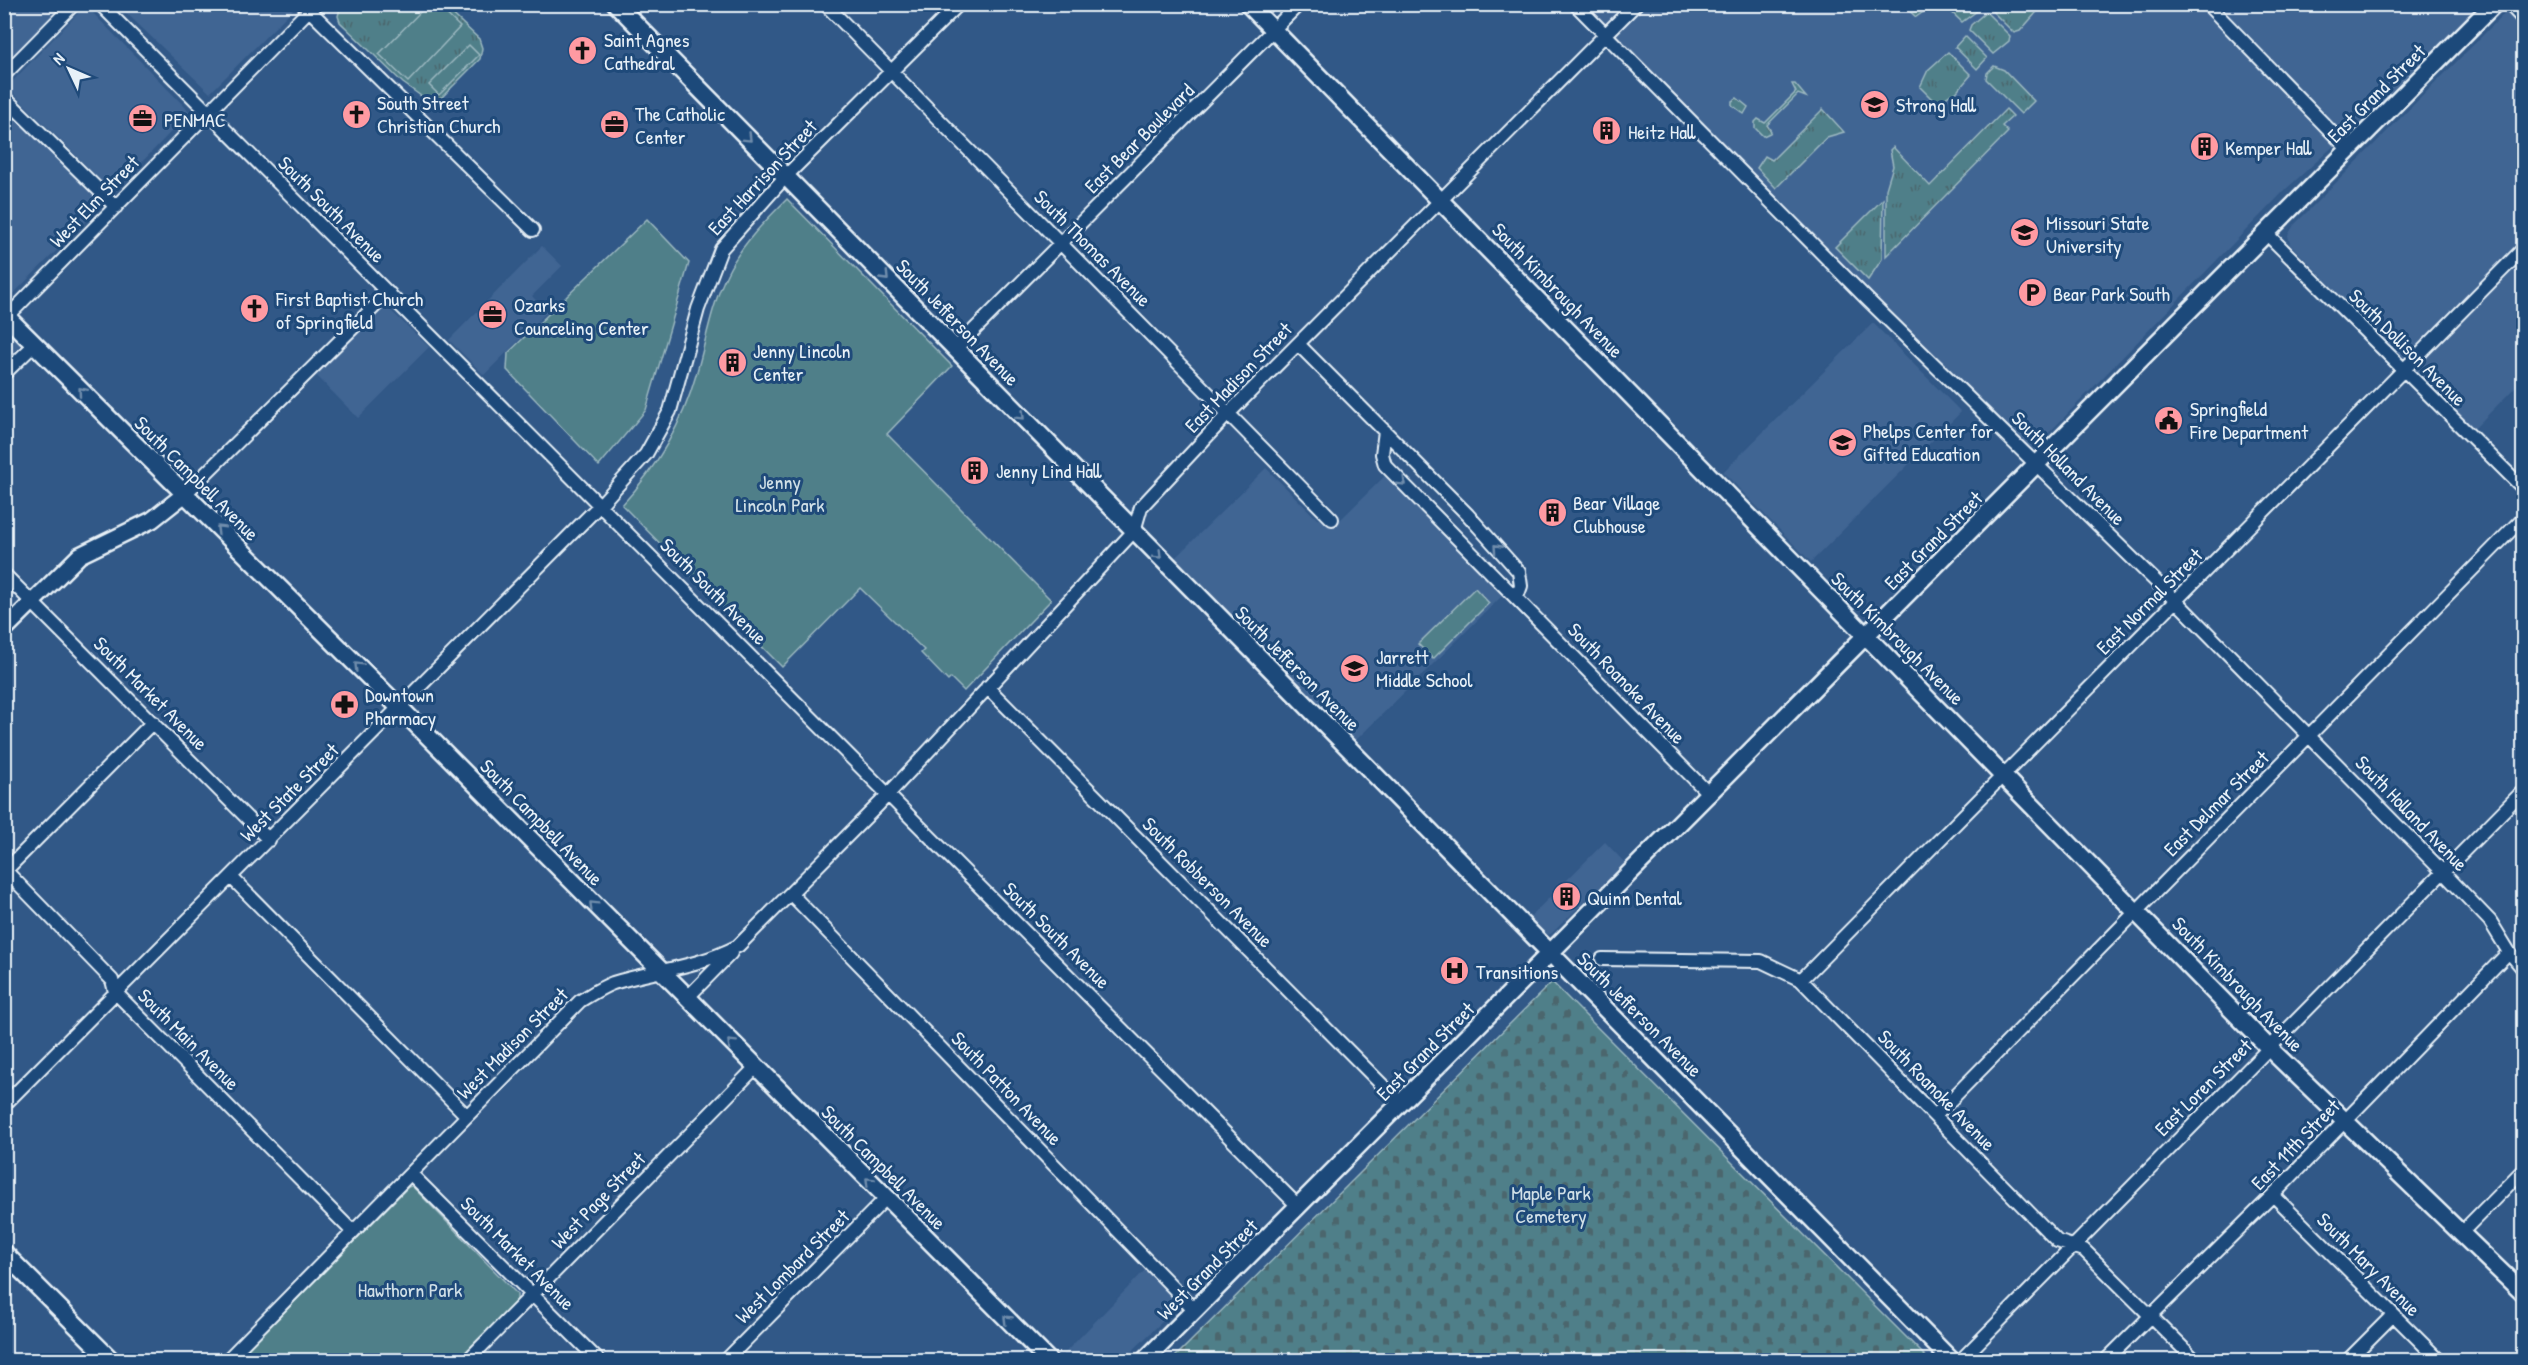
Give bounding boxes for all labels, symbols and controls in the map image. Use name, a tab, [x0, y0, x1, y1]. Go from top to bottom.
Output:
place label: Saint Agnes Cathedral	[604, 26, 690, 76]
church icon: Saint Agnes Cathedral	[567, 34, 599, 66]
street label: East Grand Street	[2321, 37, 2432, 148]
north arrow	[39, 39, 99, 99]
text: N	[47, 48, 69, 69]
street label: East Bear Boulevard	[1078, 77, 1200, 199]
school or university icon: Strong Hall	[1859, 88, 1891, 120]
place label: South Street Christian Church	[377, 89, 500, 139]
place label: Strong Hall	[1896, 91, 1977, 118]
church icon: South Street Christian Church	[340, 98, 372, 130]
place label: The Catholic Center	[635, 100, 725, 150]
office icon: PENMAC	[127, 103, 159, 135]
place label: PENMAC	[164, 106, 226, 133]
office icon: The Catholic Center	[598, 109, 630, 141]
street label: East Harrison Street	[701, 113, 823, 241]
building icon: Heitz Hall	[1591, 115, 1623, 147]
place label: Heitz Hall	[1628, 118, 1696, 145]
one-way arrow	[741, 131, 752, 141]
building icon: Kemper Hall	[2188, 131, 2220, 163]
place label: Kemper Hall	[2225, 134, 2312, 161]
street label: West Elm Street	[43, 148, 146, 253]
street label: South South Avenue	[273, 150, 391, 268]
street label: South Thomas Avenue	[1029, 184, 1158, 313]
place label: Missouri State University	[2046, 209, 2149, 259]
street label: South Kimbrough Avenue	[1486, 216, 1630, 364]
school or university icon: Missouri State University	[2009, 217, 2041, 249]
street label: South Jefferson Avenue	[890, 253, 1026, 391]
one-way arrow	[877, 269, 888, 280]
parking icon: Bear Park South	[2016, 277, 2048, 309]
place label: Bear Park South	[2053, 280, 2170, 307]
street label: South Dollison Avenue	[2343, 282, 2473, 412]
place label: First Baptist Church of Springfield	[275, 285, 423, 335]
place label: Ozarks Counceling Center	[514, 291, 649, 341]
church icon: First Baptist Church of Springfield	[239, 293, 271, 325]
office icon: Ozarks Counceling Center	[477, 299, 509, 331]
street label: East Madison Street	[1178, 315, 1298, 438]
place label: Jenny Lincoln Center	[753, 337, 851, 387]
building icon: Jenny Lincoln Center	[716, 346, 748, 378]
one-way arrow	[79, 387, 90, 398]
place label: Springfield Fire Department	[2189, 395, 2309, 445]
public building icon: Springfield Fire Department	[2153, 404, 2185, 436]
street label: South Holland Avenue	[2006, 405, 2132, 531]
street label: South Campbell Avenue	[129, 410, 265, 546]
one-way arrow	[1014, 410, 1025, 420]
place label: Phelps Center for Gifted Education	[1863, 417, 1993, 467]
school or university icon: Phelps Center for Gifted Education	[1826, 426, 1858, 458]
building icon: Jenny Lind Hall	[959, 454, 991, 486]
place label: Jenny Lind Hall	[996, 457, 1102, 484]
park label: Jenny Lincoln Park	[735, 468, 825, 518]
one-way arrow	[1395, 475, 1405, 486]
street label: East Grand Street	[1878, 484, 1989, 595]
place label: Bear Village Clubhouse	[1573, 489, 1660, 539]
building icon: Bear Village Clubhouse	[1536, 497, 1568, 529]
one-way arrow	[216, 526, 227, 537]
street label: South South Avenue	[655, 532, 773, 650]
street label: East Normal Street	[2090, 541, 2209, 660]
one-way arrow	[1493, 544, 1504, 555]
one-way arrow	[1150, 548, 1161, 559]
street label: South Kimbrough Avenue	[1825, 565, 1971, 711]
street label: South Jefferson Avenue	[1229, 599, 1367, 737]
street label: South Roanoke Avenue	[1562, 617, 1692, 750]
street label: South Market Avenue	[88, 630, 214, 756]
place label: Jarrett Middle School	[1376, 643, 1473, 693]
school or university icon: Jarrett Middle School	[1339, 652, 1371, 684]
one-way arrow	[355, 663, 366, 674]
place label: Downtown Pharmacy	[365, 681, 436, 731]
pharmacy icon: Downtown Pharmacy	[328, 689, 360, 721]
street label: West State Street	[234, 736, 345, 847]
street label: East Delmar Street	[2157, 744, 2275, 862]
street label: South Holland Avenue	[2350, 749, 2474, 877]
street label: South Campbell Avenue	[475, 753, 609, 891]
street label: South Robberson Avenue	[1137, 811, 1279, 953]
street label: South South Avenue	[998, 876, 1116, 994]
building icon: Quinn Dental	[1550, 881, 1582, 913]
place label: Quinn Dental	[1587, 884, 1682, 911]
one-way arrow	[590, 901, 601, 912]
street label: South Kimbrough Avenue	[2166, 910, 2310, 1058]
street label: South Jefferson Avenue	[1571, 945, 1709, 1083]
hospital icon: Transitions	[1439, 955, 1471, 987]
place label: Transitions	[1476, 958, 1559, 985]
street label: West Madison Street	[450, 981, 574, 1105]
street label: South Main Avenue	[132, 982, 246, 1096]
street label: East Grand Street	[1370, 995, 1481, 1106]
street label: South Roanoke Avenue	[1872, 1024, 2002, 1157]
street label: South Patton Avenue	[946, 1025, 1068, 1151]
street label: East Loren Street	[2148, 1032, 2258, 1142]
one-way arrow	[727, 1040, 738, 1051]
street label: East 11th Street	[2245, 1092, 2346, 1195]
street label: South Campbell Avenue	[816, 1099, 952, 1235]
street label: West Page Street	[545, 1145, 652, 1254]
one-way arrow	[865, 1177, 876, 1187]
park label: Maple Park Cemetery	[1511, 1179, 1591, 1229]
street label: South Market Avenue	[455, 1190, 581, 1316]
street label: West Lombard Street	[729, 1202, 856, 1329]
street label: South Mary Avenue	[2311, 1206, 2427, 1322]
street label: West Grand Street	[1151, 1212, 1264, 1325]
park label: Hawthorn Park	[358, 1276, 462, 1303]
one-way arrow	[1003, 1315, 1013, 1326]

